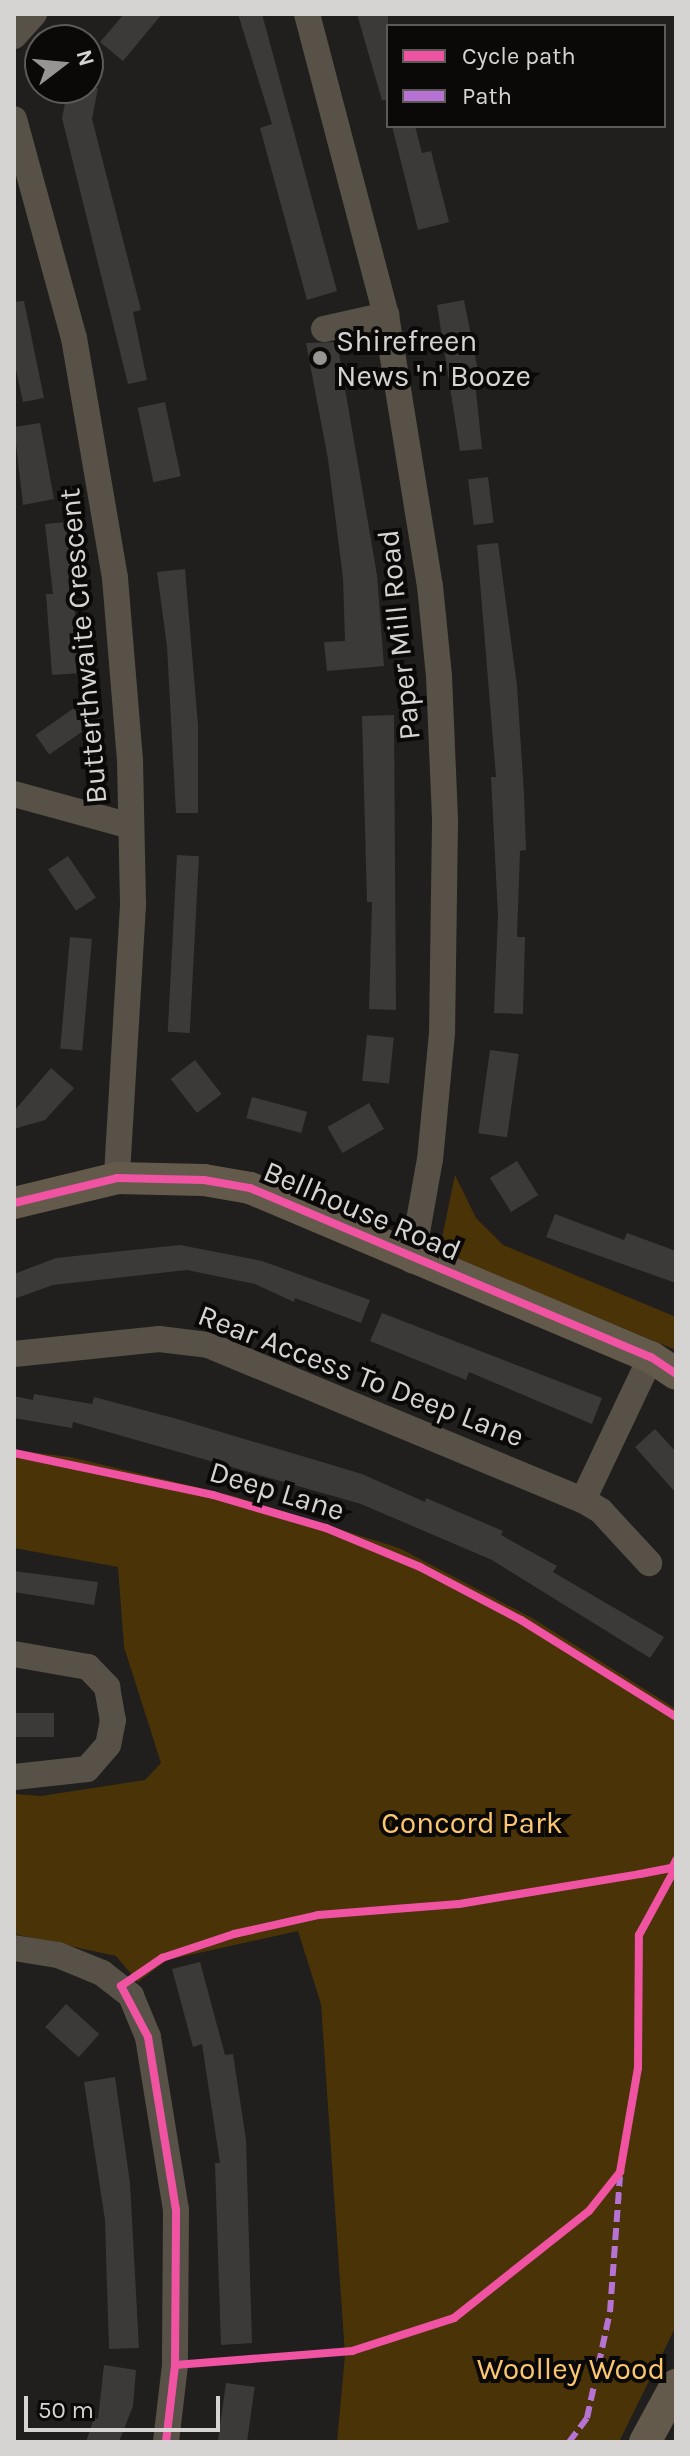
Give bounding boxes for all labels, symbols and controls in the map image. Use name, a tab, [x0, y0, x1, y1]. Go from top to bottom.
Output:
north arrow	[24, 24, 104, 104]
legend	[386, 24, 666, 128]
text: Cycle path	[462, 42, 576, 70]
text: N	[70, 47, 100, 69]
text: Path	[462, 82, 512, 110]
place label: Shirefreen News 'n' Booze	[336, 323, 531, 394]
marker: Shirefreen News 'n' Booze	[311, 349, 329, 367]
street label: Butterthwaite Crescent	[51, 487, 115, 805]
street label: Paper Mill Road	[370, 528, 428, 742]
street label: Bellhouse Road	[258, 1153, 466, 1269]
street label: Rear Access To Deep Lane	[193, 1297, 529, 1455]
street label: Deep Lane	[205, 1453, 349, 1529]
park label: Concord Park	[381, 1805, 563, 1841]
park label: Woolley Wood	[477, 2351, 665, 2387]
scale bar	[28, 2380, 224, 2430]
text: 50 m	[38, 2396, 94, 2424]

